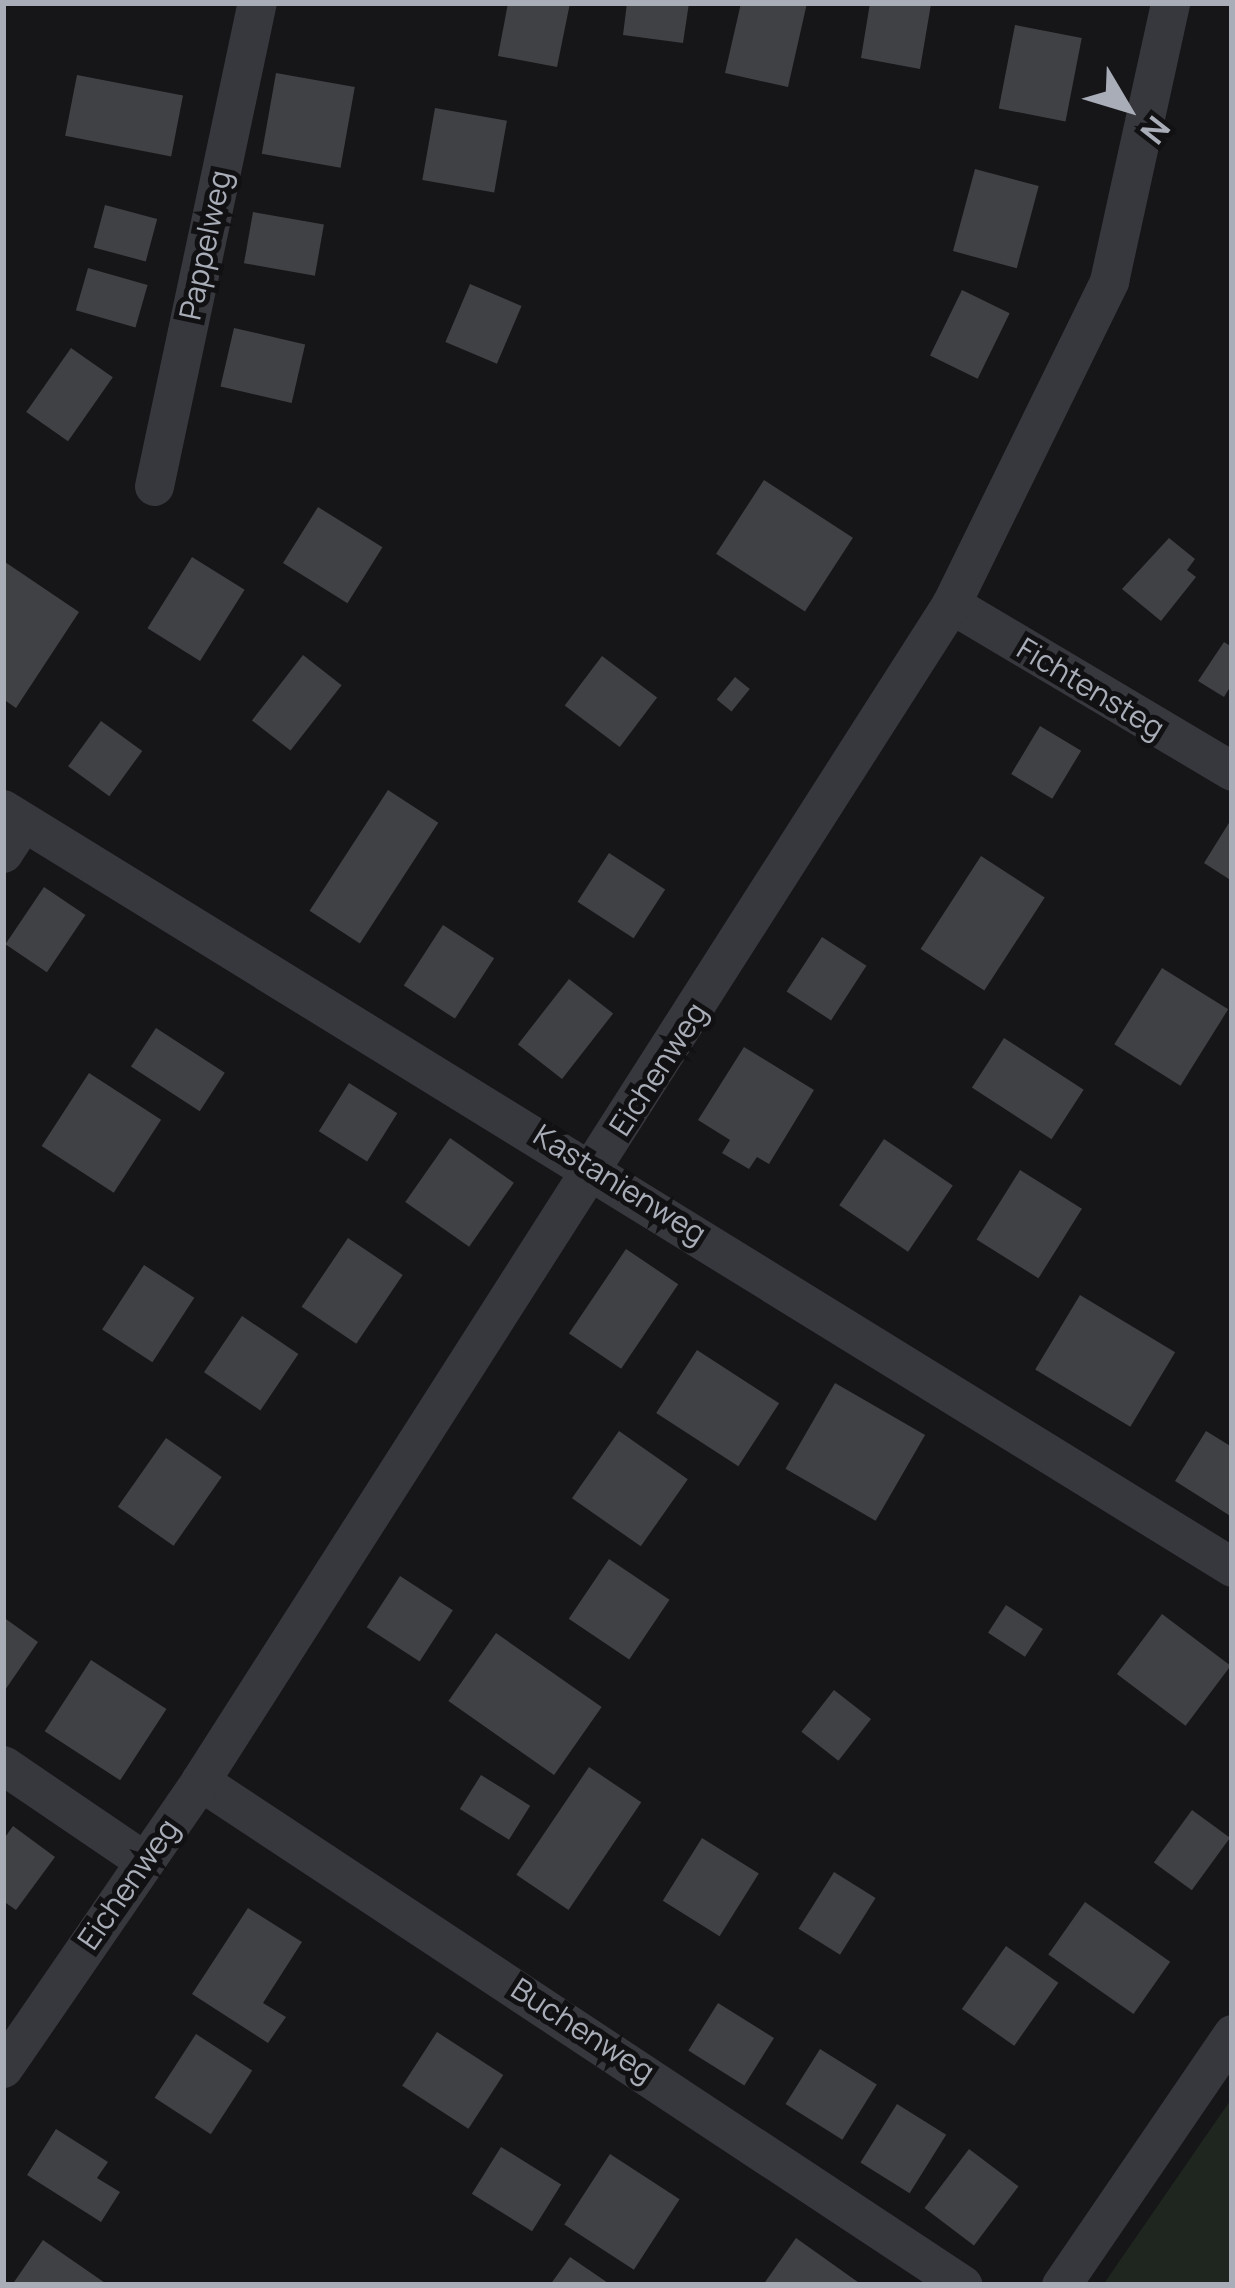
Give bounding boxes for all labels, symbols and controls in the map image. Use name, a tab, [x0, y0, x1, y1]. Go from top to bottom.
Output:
north arrow	[1067, 48, 1187, 168]
text: N	[1131, 107, 1181, 154]
street label: Pappelweg	[172, 167, 238, 323]
street label: Fichtensteg	[1011, 630, 1171, 746]
street label: Eichenweg	[602, 996, 714, 1142]
street label: Kastanienweg	[527, 1117, 713, 1251]
street label: Eichenweg	[70, 1812, 186, 1956]
street label: Buchenweg	[505, 1970, 661, 2090]

